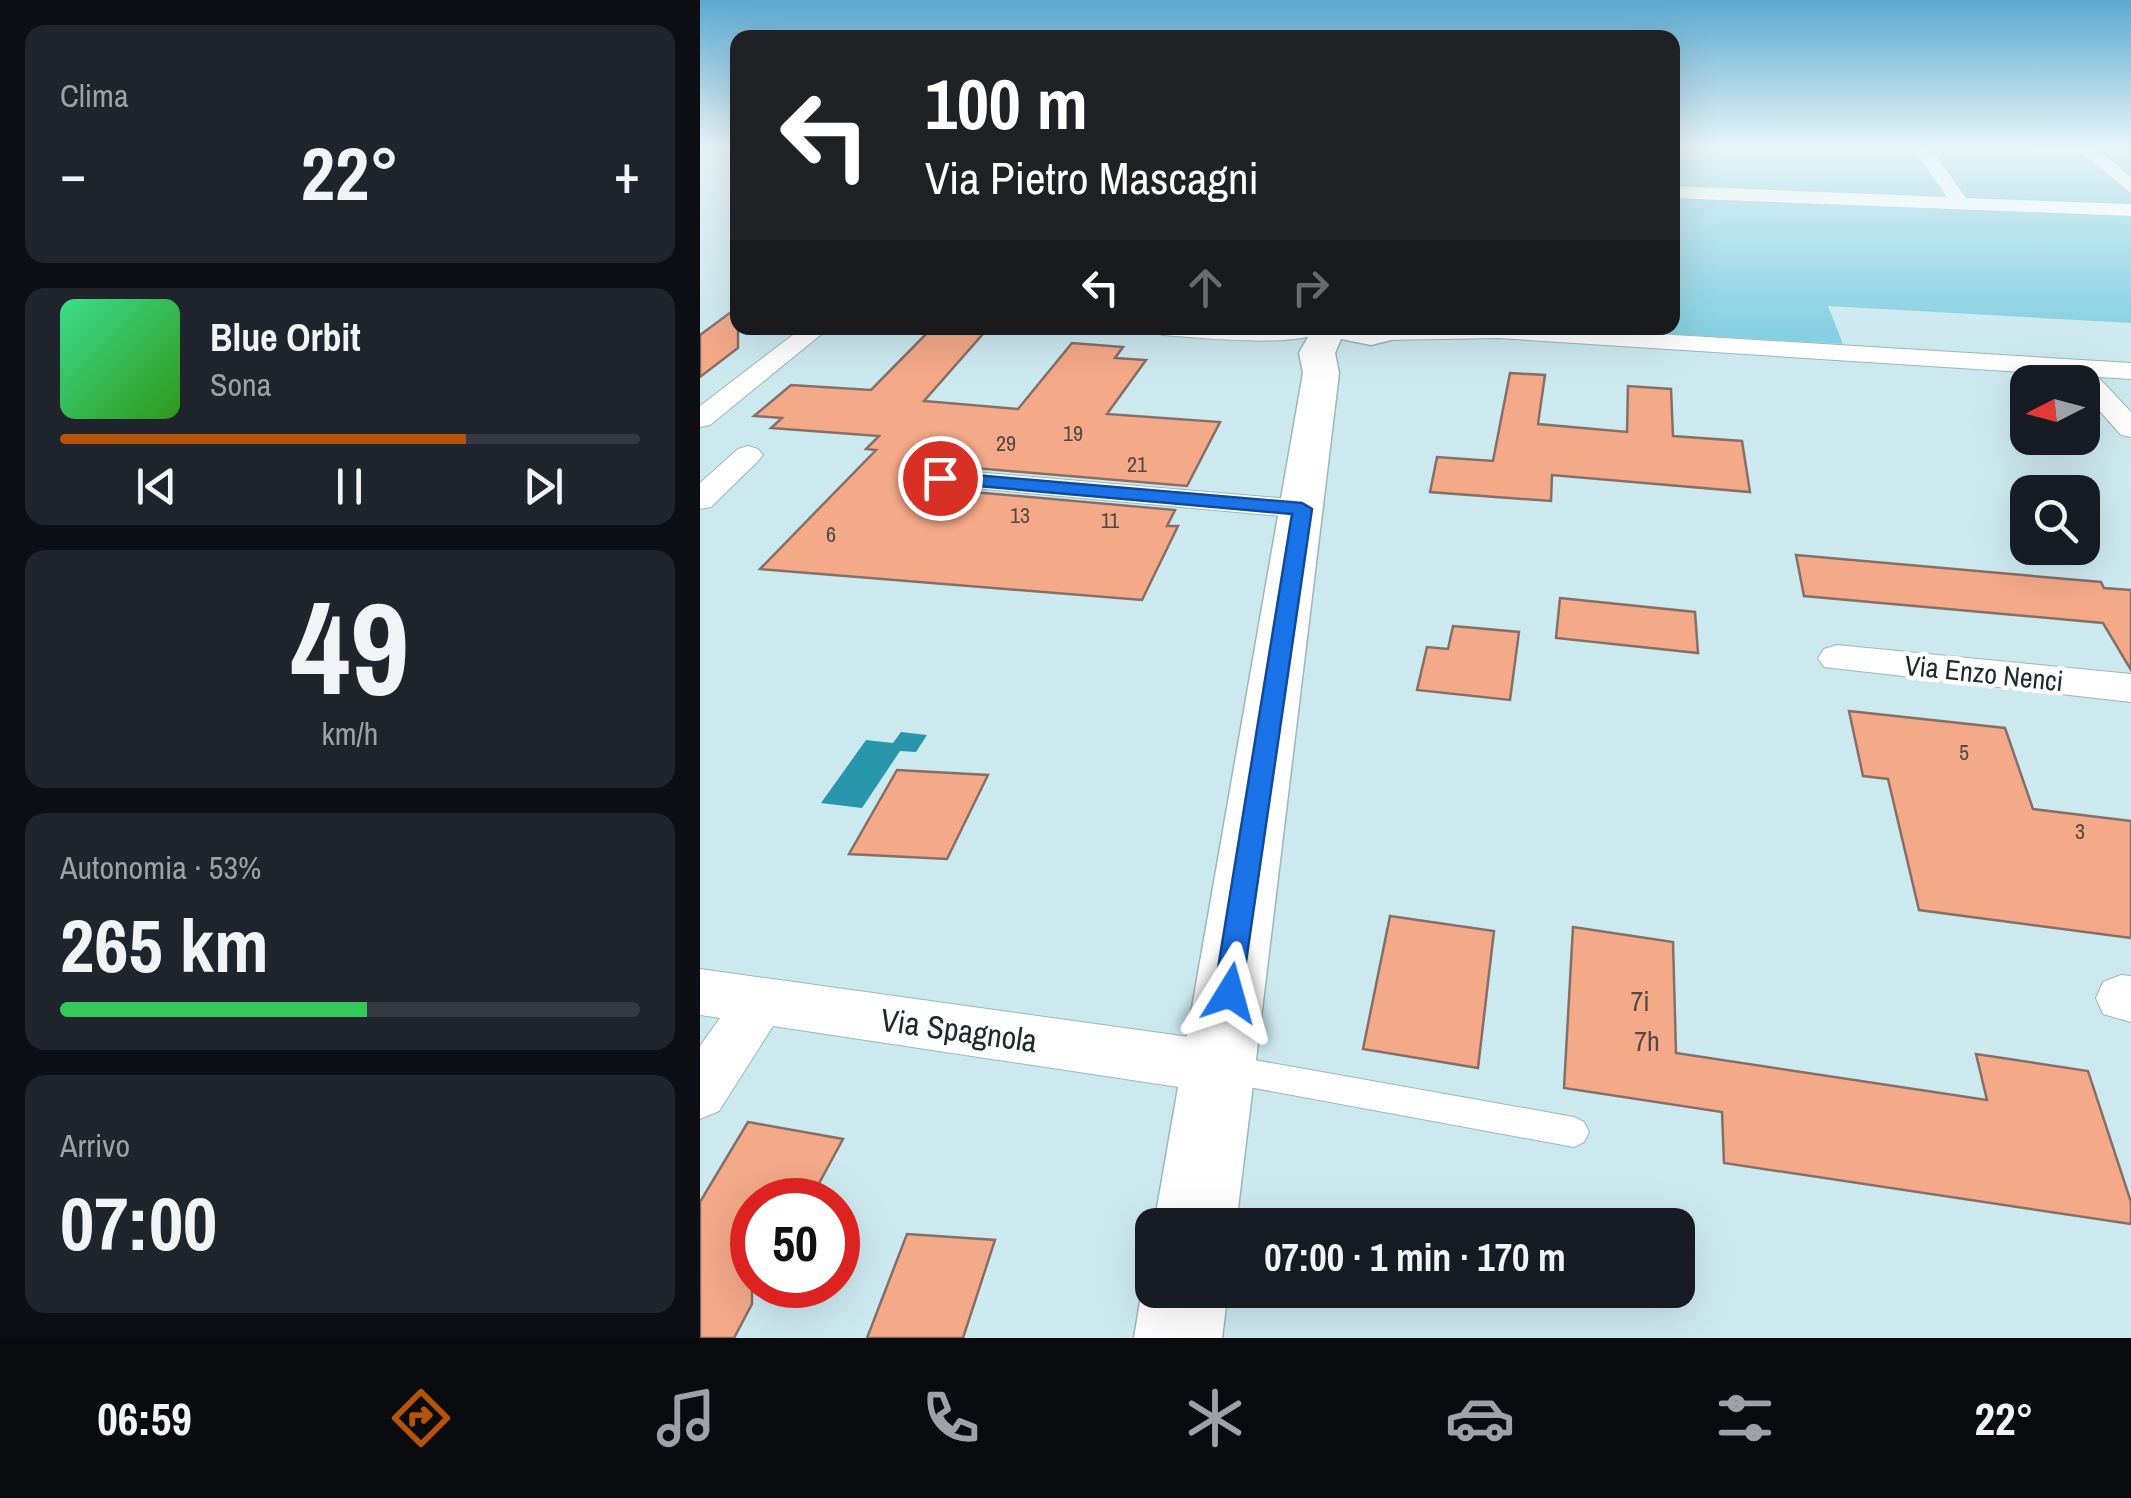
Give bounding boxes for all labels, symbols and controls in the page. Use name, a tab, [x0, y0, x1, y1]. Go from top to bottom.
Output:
text: 100 m	[925, 57, 1088, 151]
icon: left	[760, 70, 890, 200]
text: Clima	[60, 74, 129, 117]
text: 22°	[301, 122, 399, 223]
text: −	[60, 136, 86, 210]
text: +	[614, 136, 640, 210]
text: Via Pietro Mascagni	[925, 147, 1259, 208]
icon: left	[1073, 260, 1128, 315]
icon: ahead	[1178, 260, 1233, 315]
icon: right	[1283, 260, 1338, 315]
text: Blue Orbit	[210, 312, 361, 363]
text: Sona	[210, 363, 271, 406]
north arrow	[2010, 365, 2100, 455]
map controls	[2010, 365, 2100, 565]
house number: 19	[1063, 418, 1083, 448]
house number: 29	[996, 428, 1016, 458]
pin	[898, 436, 983, 521]
house number: 21	[1127, 449, 1147, 479]
icon: arrive	[913, 451, 968, 506]
icon: previous	[129, 459, 184, 514]
icon: pause	[322, 459, 377, 514]
icon: next	[516, 459, 571, 514]
button: search	[2010, 475, 2100, 565]
house number: 13	[1010, 500, 1030, 530]
house number: 11	[1101, 505, 1119, 535]
house number: 6	[826, 519, 836, 549]
text: 49	[291, 559, 409, 735]
street label: Via Enzo Nenci	[1903, 646, 2065, 700]
text: km/h	[322, 712, 378, 755]
house number: 5	[1959, 737, 1969, 767]
house number: 3	[2075, 816, 2085, 846]
text: Autonomia · 53%	[60, 846, 261, 889]
text: 265 km	[60, 894, 269, 995]
position arrow	[1178, 941, 1282, 1045]
house number: 7i	[1630, 982, 1650, 1020]
street label: Via Spagnola	[878, 998, 1040, 1062]
house number: 7h	[1634, 1022, 1660, 1060]
text: Arrivo	[60, 1124, 130, 1167]
text: 07:00	[60, 1172, 217, 1273]
speed limit sign: 50	[730, 1178, 860, 1308]
text: 07:00 · 1 min · 170 m	[1264, 1232, 1566, 1283]
icon: directions	[386, 1383, 456, 1453]
icon: music	[651, 1383, 721, 1453]
icon: phone	[916, 1383, 986, 1453]
icon: climate	[1180, 1383, 1250, 1453]
icon: car	[1445, 1383, 1515, 1453]
icon: filters	[1710, 1383, 1780, 1453]
text: 06:59	[97, 1388, 192, 1449]
text: 22°	[1975, 1388, 2034, 1449]

